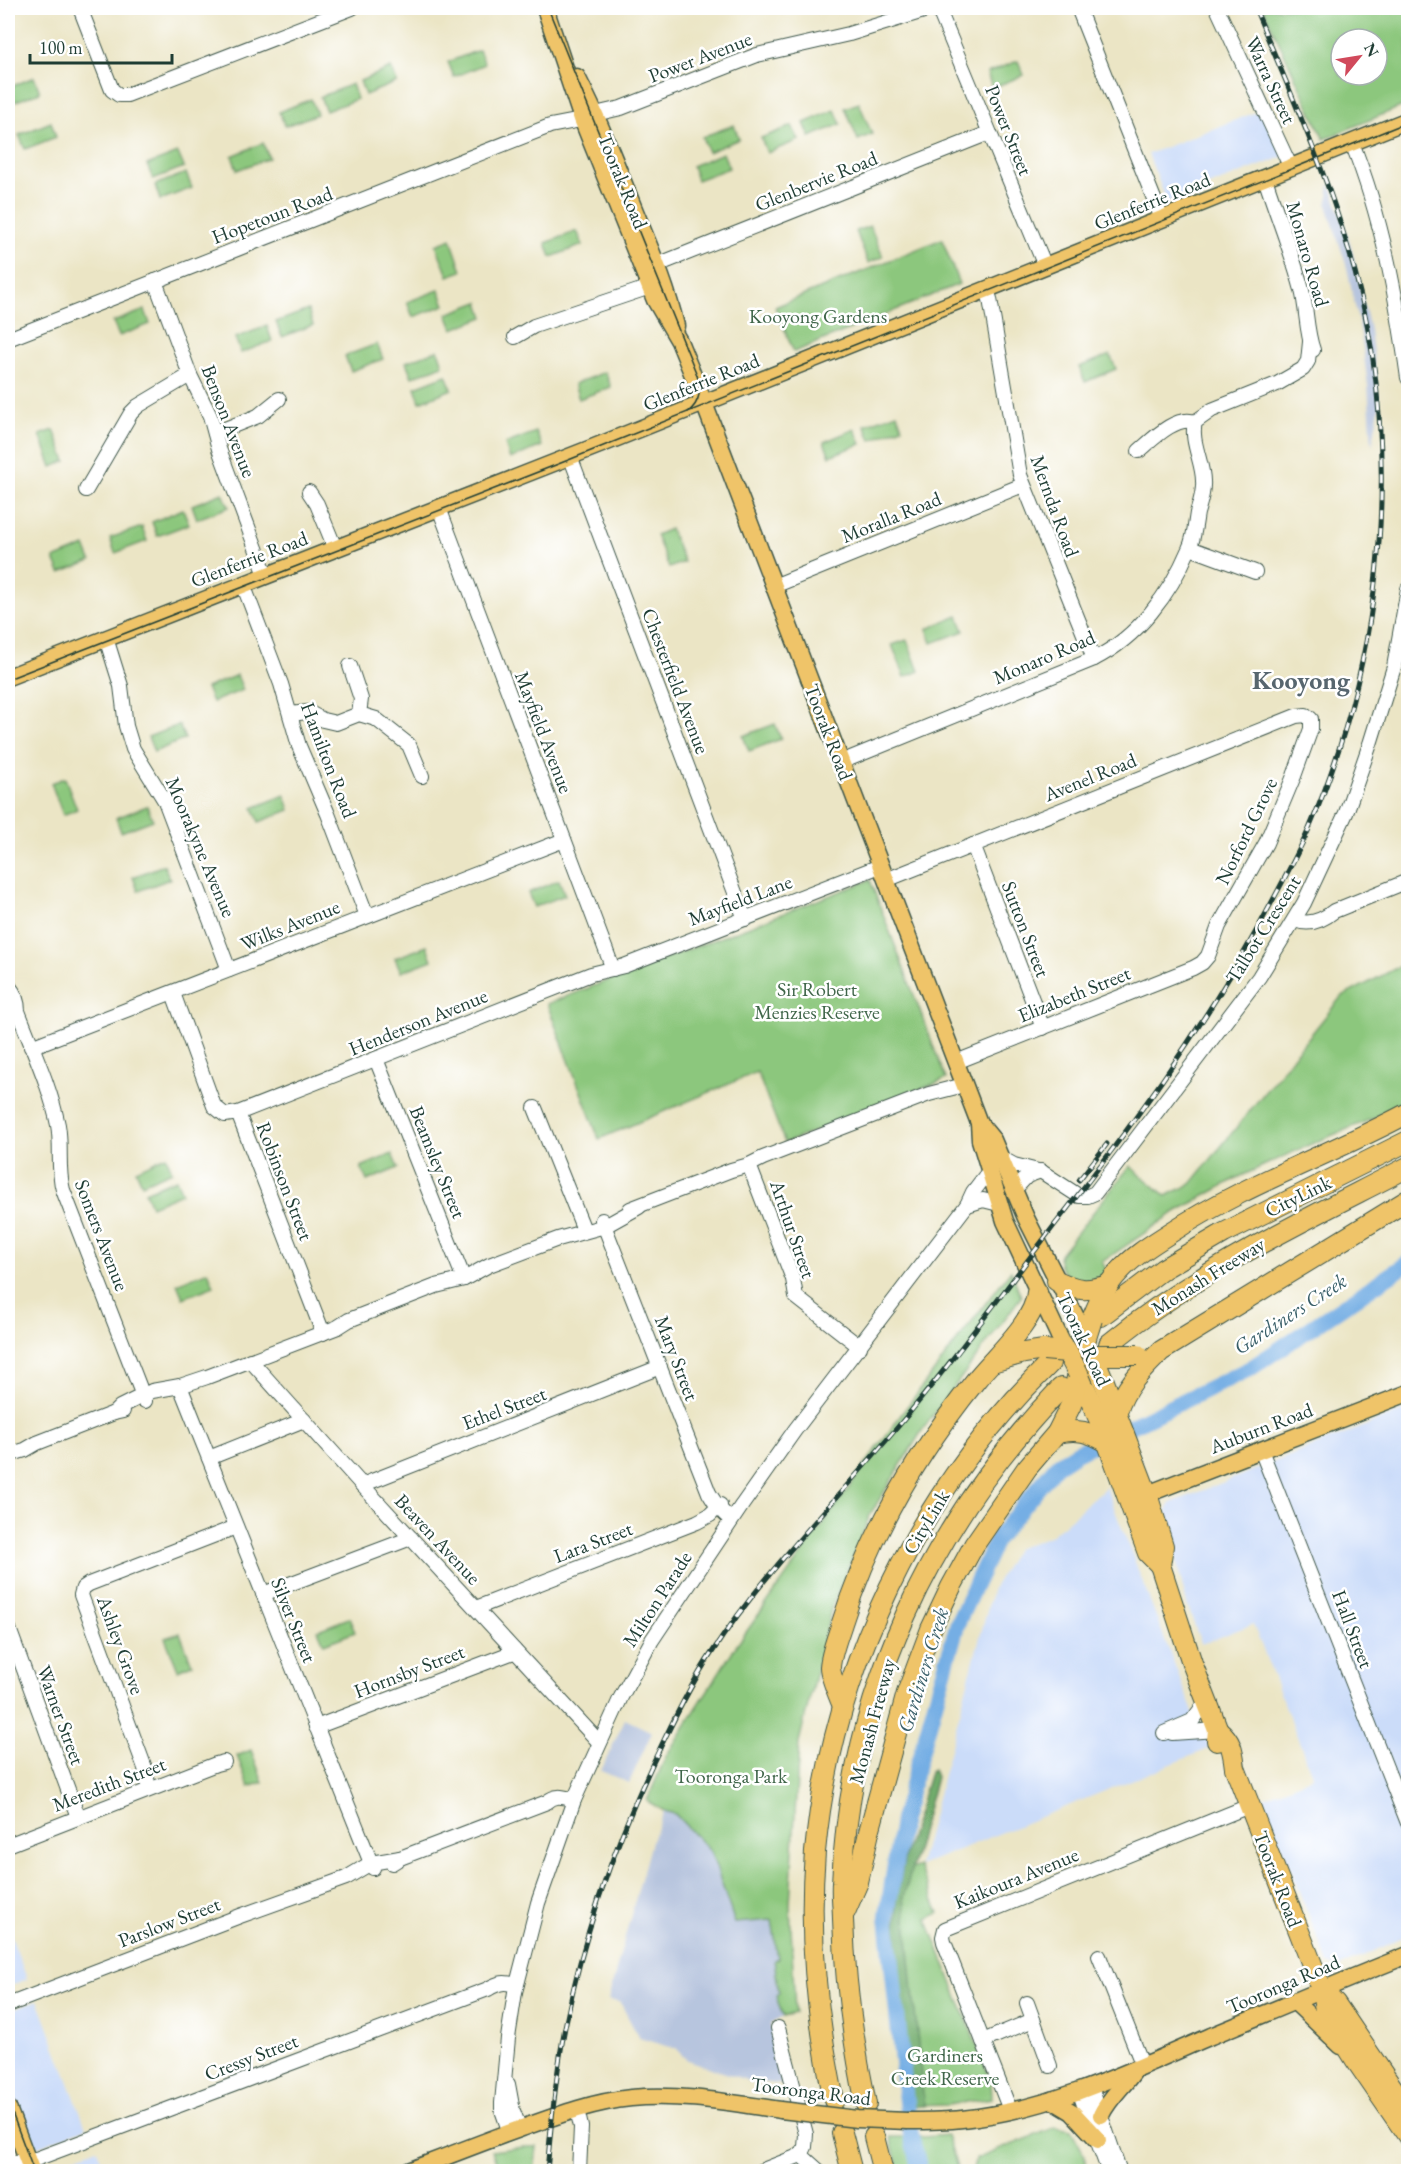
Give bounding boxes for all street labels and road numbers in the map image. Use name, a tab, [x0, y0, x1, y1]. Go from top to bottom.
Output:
street label: Power Avenue	[645, 25, 756, 89]
street label: Warra Street	[1239, 32, 1303, 129]
street label: Power Street	[979, 81, 1039, 180]
street label: Toorak Road	[592, 129, 654, 234]
street label: Glenbervie Road	[751, 144, 882, 217]
street label: Glenferrie Road	[1090, 166, 1215, 236]
street label: Hopetoun Road	[208, 180, 337, 250]
street label: Monaro Road	[1281, 198, 1336, 311]
street label: Glenferrie Road	[639, 347, 764, 417]
street label: Benson Avenue	[196, 361, 262, 481]
street label: Mernda Road	[1025, 451, 1086, 561]
street label: Moralla Road	[837, 485, 946, 549]
street label: Glenferrie Road	[187, 524, 312, 593]
street label: Chesterfield Avenue	[636, 604, 716, 758]
street label: Monaro Road	[989, 623, 1100, 690]
street label: Mayfield Avenue	[509, 667, 579, 797]
street label: Toorak Road	[799, 680, 860, 785]
street label: Hamilton Road	[295, 698, 363, 822]
street label: Avenel Road	[1039, 746, 1141, 808]
street label: Moorakyne Avenue	[160, 773, 242, 921]
street label: Norford Grove	[1209, 773, 1283, 889]
street label: Mayfield Lane	[684, 868, 796, 932]
street label: Talbot Crescent	[1220, 870, 1307, 988]
street label: Sutton Street	[996, 877, 1056, 981]
street label: Wilks Avenue	[237, 893, 344, 957]
street label: Elizabeth Street	[1014, 959, 1135, 1028]
street label: Henderson Avenue	[345, 982, 491, 1062]
street label: Beamsley Street	[404, 1102, 473, 1223]
street label: Robinson Street	[251, 1118, 320, 1245]
street label: CityLink	[1261, 1169, 1336, 1223]
street label: Arthur Street	[764, 1175, 822, 1282]
street label: Somers Avenue	[69, 1176, 135, 1295]
street label: Monash Freeway	[1146, 1231, 1270, 1321]
street label: Toorak Road	[1051, 1288, 1117, 1391]
street label: Mary Street	[649, 1312, 705, 1405]
street label: Ethel Street	[458, 1380, 550, 1436]
street label: Auburn Road	[1205, 1396, 1317, 1460]
street label: CityLink	[897, 1484, 956, 1559]
street label: Beaven Avenue	[389, 1488, 487, 1590]
street label: Lara Street	[550, 1515, 637, 1569]
street label: Milton Parade	[616, 1546, 698, 1652]
street label: Silver Street	[265, 1574, 323, 1667]
street label: Hall Street	[1326, 1586, 1380, 1672]
street label: Ashley Grove	[91, 1591, 151, 1698]
street label: Hornsby Street	[350, 1638, 469, 1704]
street label: Monash Freeway	[843, 1655, 901, 1787]
street label: Warner Street	[31, 1662, 91, 1769]
street label: Meredith Street	[49, 1750, 170, 1818]
street label: Toorak Road	[1248, 1827, 1309, 1932]
street label: Kaikoura Avenue	[950, 1841, 1082, 1915]
street label: Parslow Street	[114, 1890, 224, 1953]
street label: Tooronga Road	[1222, 1948, 1344, 2020]
street label: Cressy Street	[201, 2027, 302, 2087]
street label: Tooronga Road	[749, 2071, 873, 2111]

